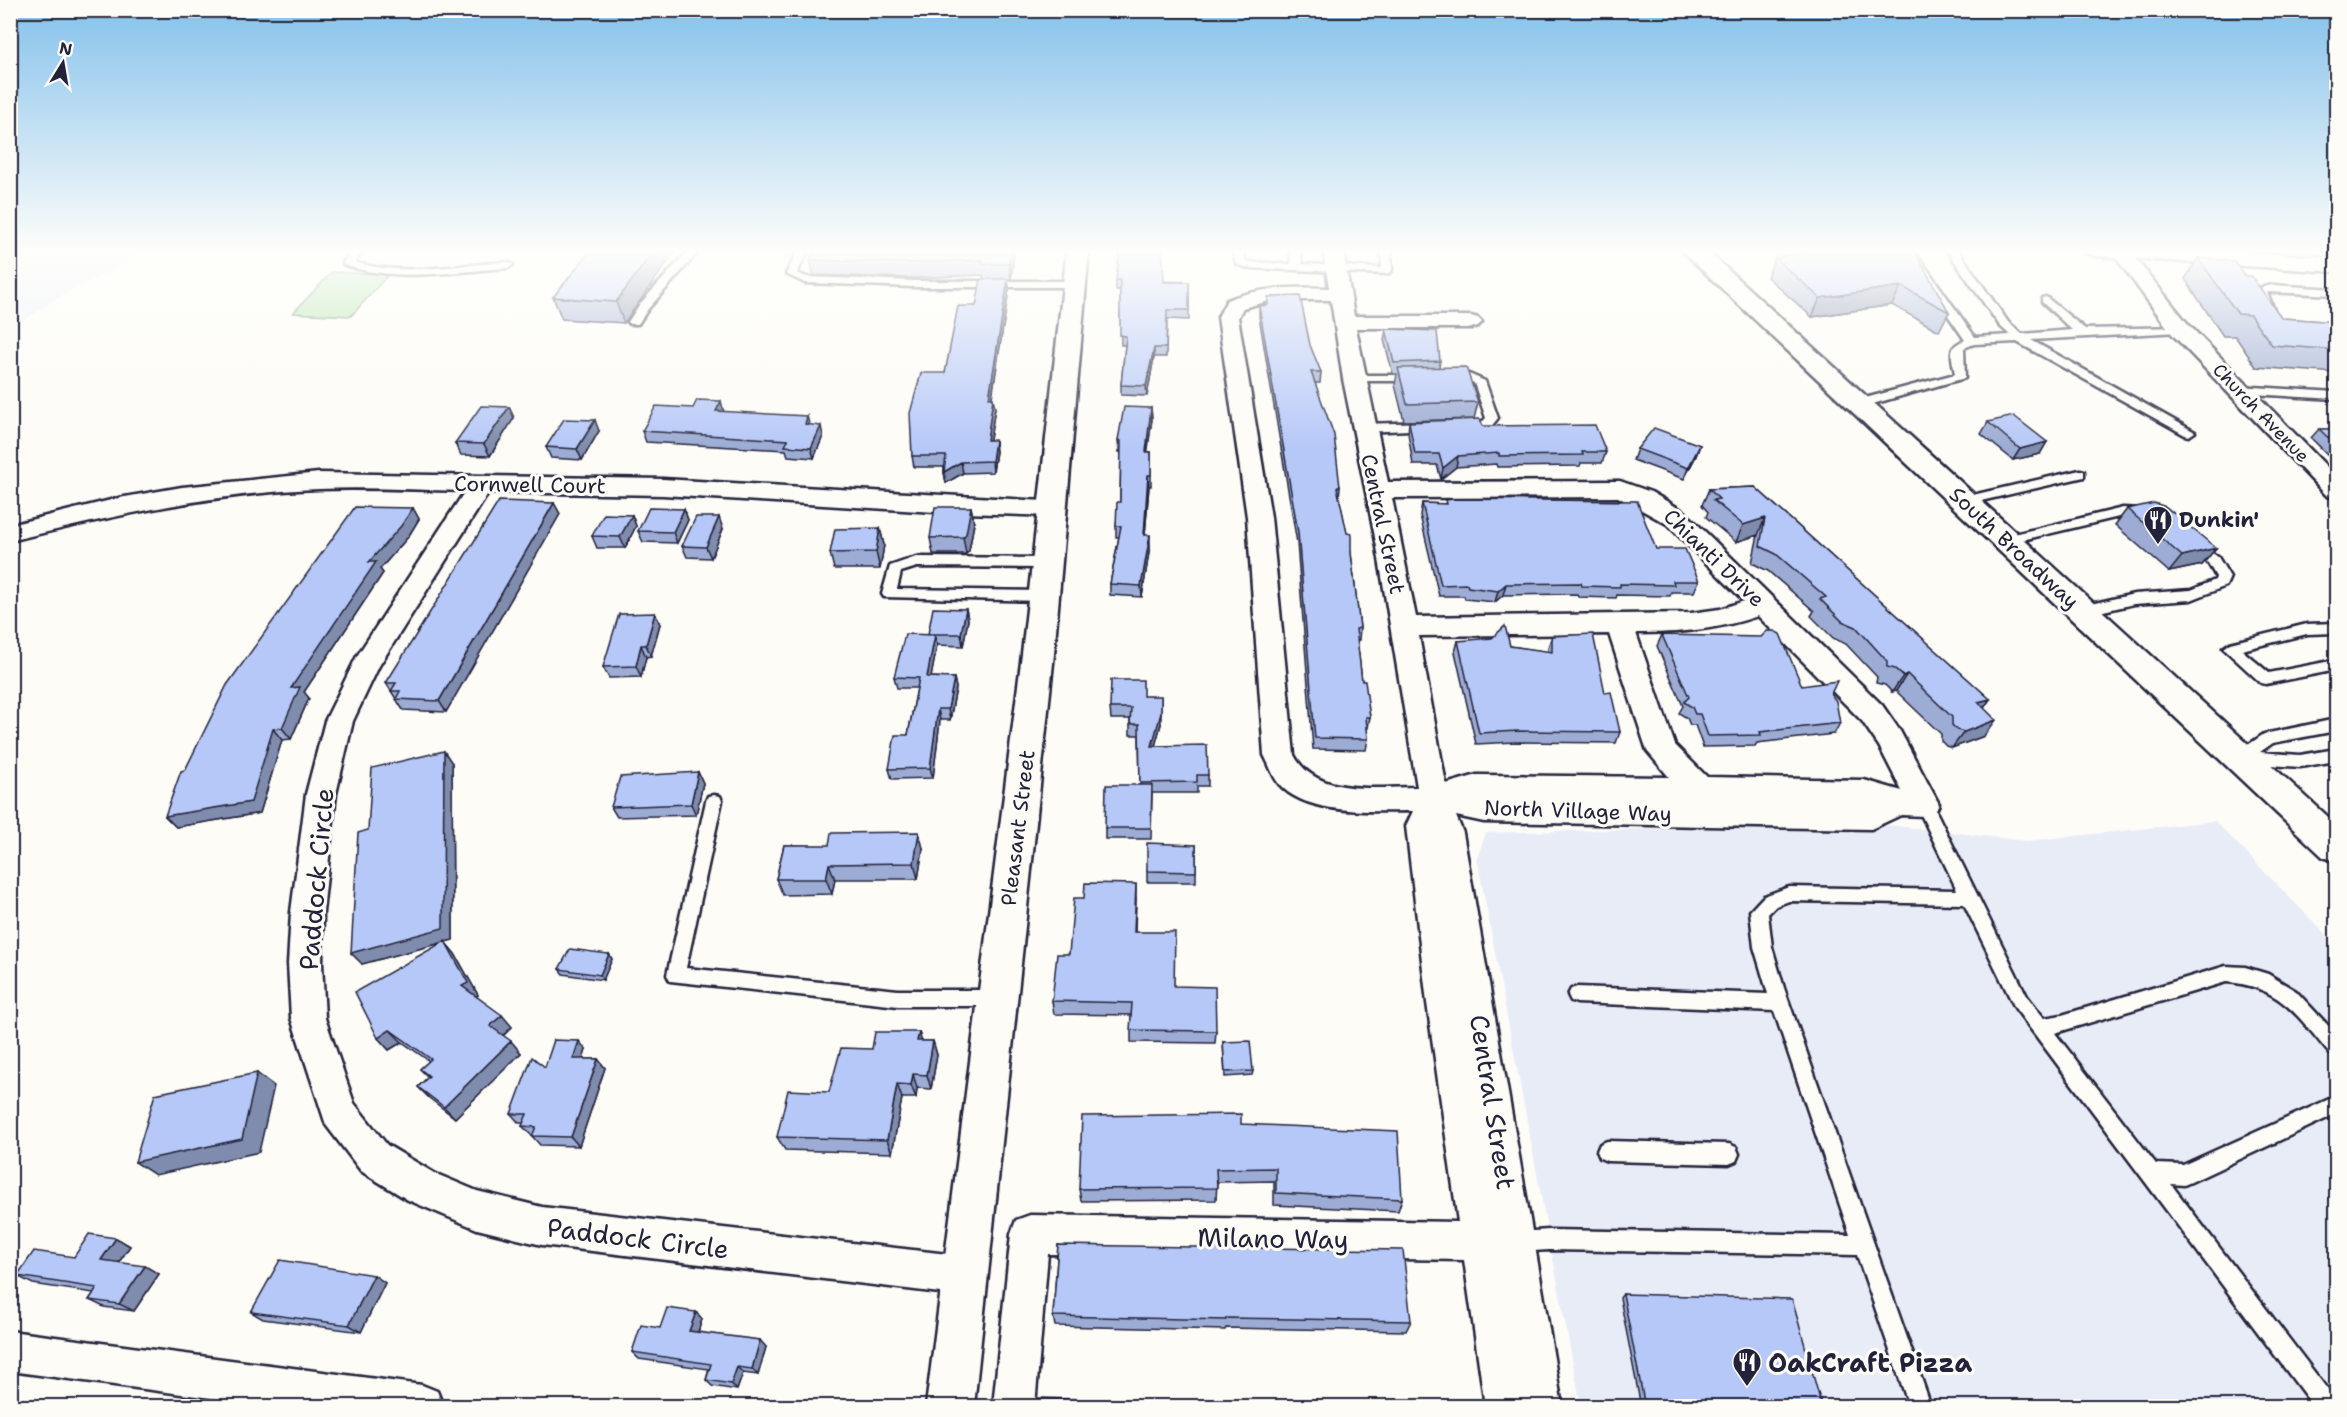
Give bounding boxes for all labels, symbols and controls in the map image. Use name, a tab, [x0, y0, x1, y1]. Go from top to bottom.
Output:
north arrow	[33, 33, 93, 93]
text: N	[58, 37, 74, 60]
street label: Church Avenue	[2208, 358, 2314, 468]
street label: Central Street	[1354, 451, 1412, 597]
street label: Cornwell Court	[454, 470, 606, 500]
street label: South Broadway	[1943, 481, 2085, 615]
street label: Chianti Drive	[1657, 503, 1771, 613]
restaurant icon: Dunkin'	[2142, 504, 2174, 546]
place label: Dunkin'	[2179, 506, 2259, 534]
street label: Pleasant Street	[995, 748, 1041, 908]
street label: Paddock Circle	[291, 786, 341, 972]
street label: North Village Way	[1484, 794, 1672, 828]
street label: Central Street	[1462, 1012, 1524, 1192]
street label: Paddock Circle	[545, 1209, 731, 1267]
street label: Milano Way	[1197, 1219, 1349, 1257]
place label: OakCraft Pizza	[1768, 1345, 1972, 1380]
restaurant icon: OakCraft Pizza	[1731, 1346, 1763, 1388]

